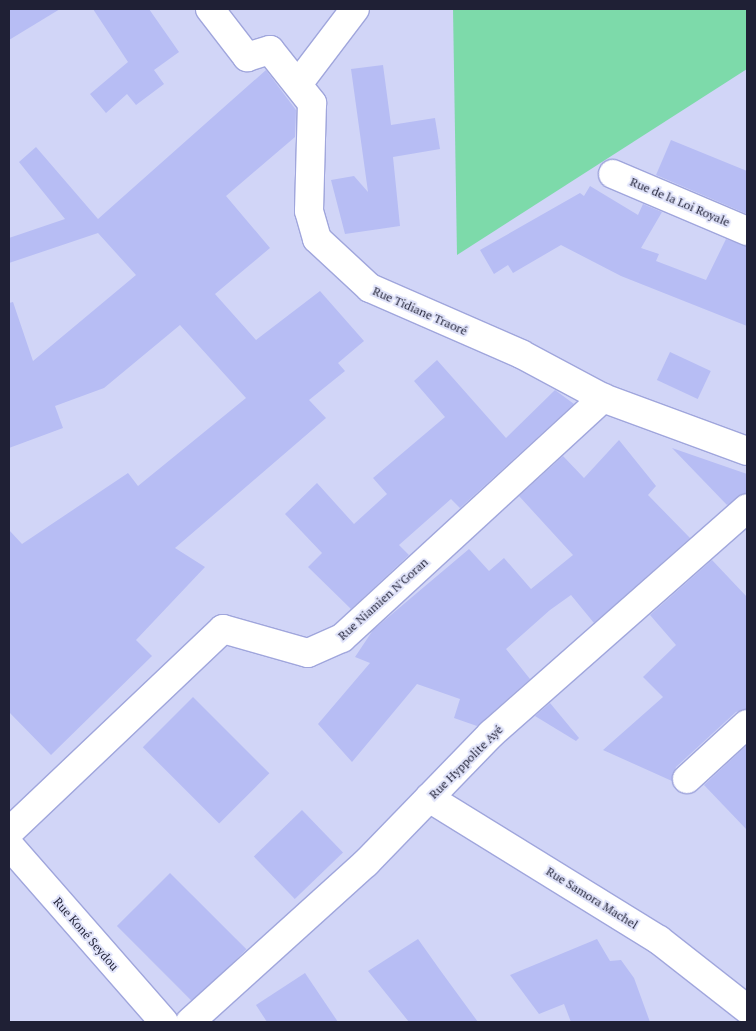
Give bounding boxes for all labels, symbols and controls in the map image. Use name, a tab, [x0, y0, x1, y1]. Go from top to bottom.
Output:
street label: Rue de la Loi Royale	[628, 174, 732, 230]
street label: Rue Tidiane Traoré	[371, 284, 469, 338]
street label: Rue Niamien N'Goran	[335, 555, 431, 643]
street label: Rue Hyppolite Ayé	[426, 722, 506, 802]
street label: Rue Samora Machel	[544, 864, 640, 932]
street label: Rue Koné Seydou	[50, 895, 122, 973]

